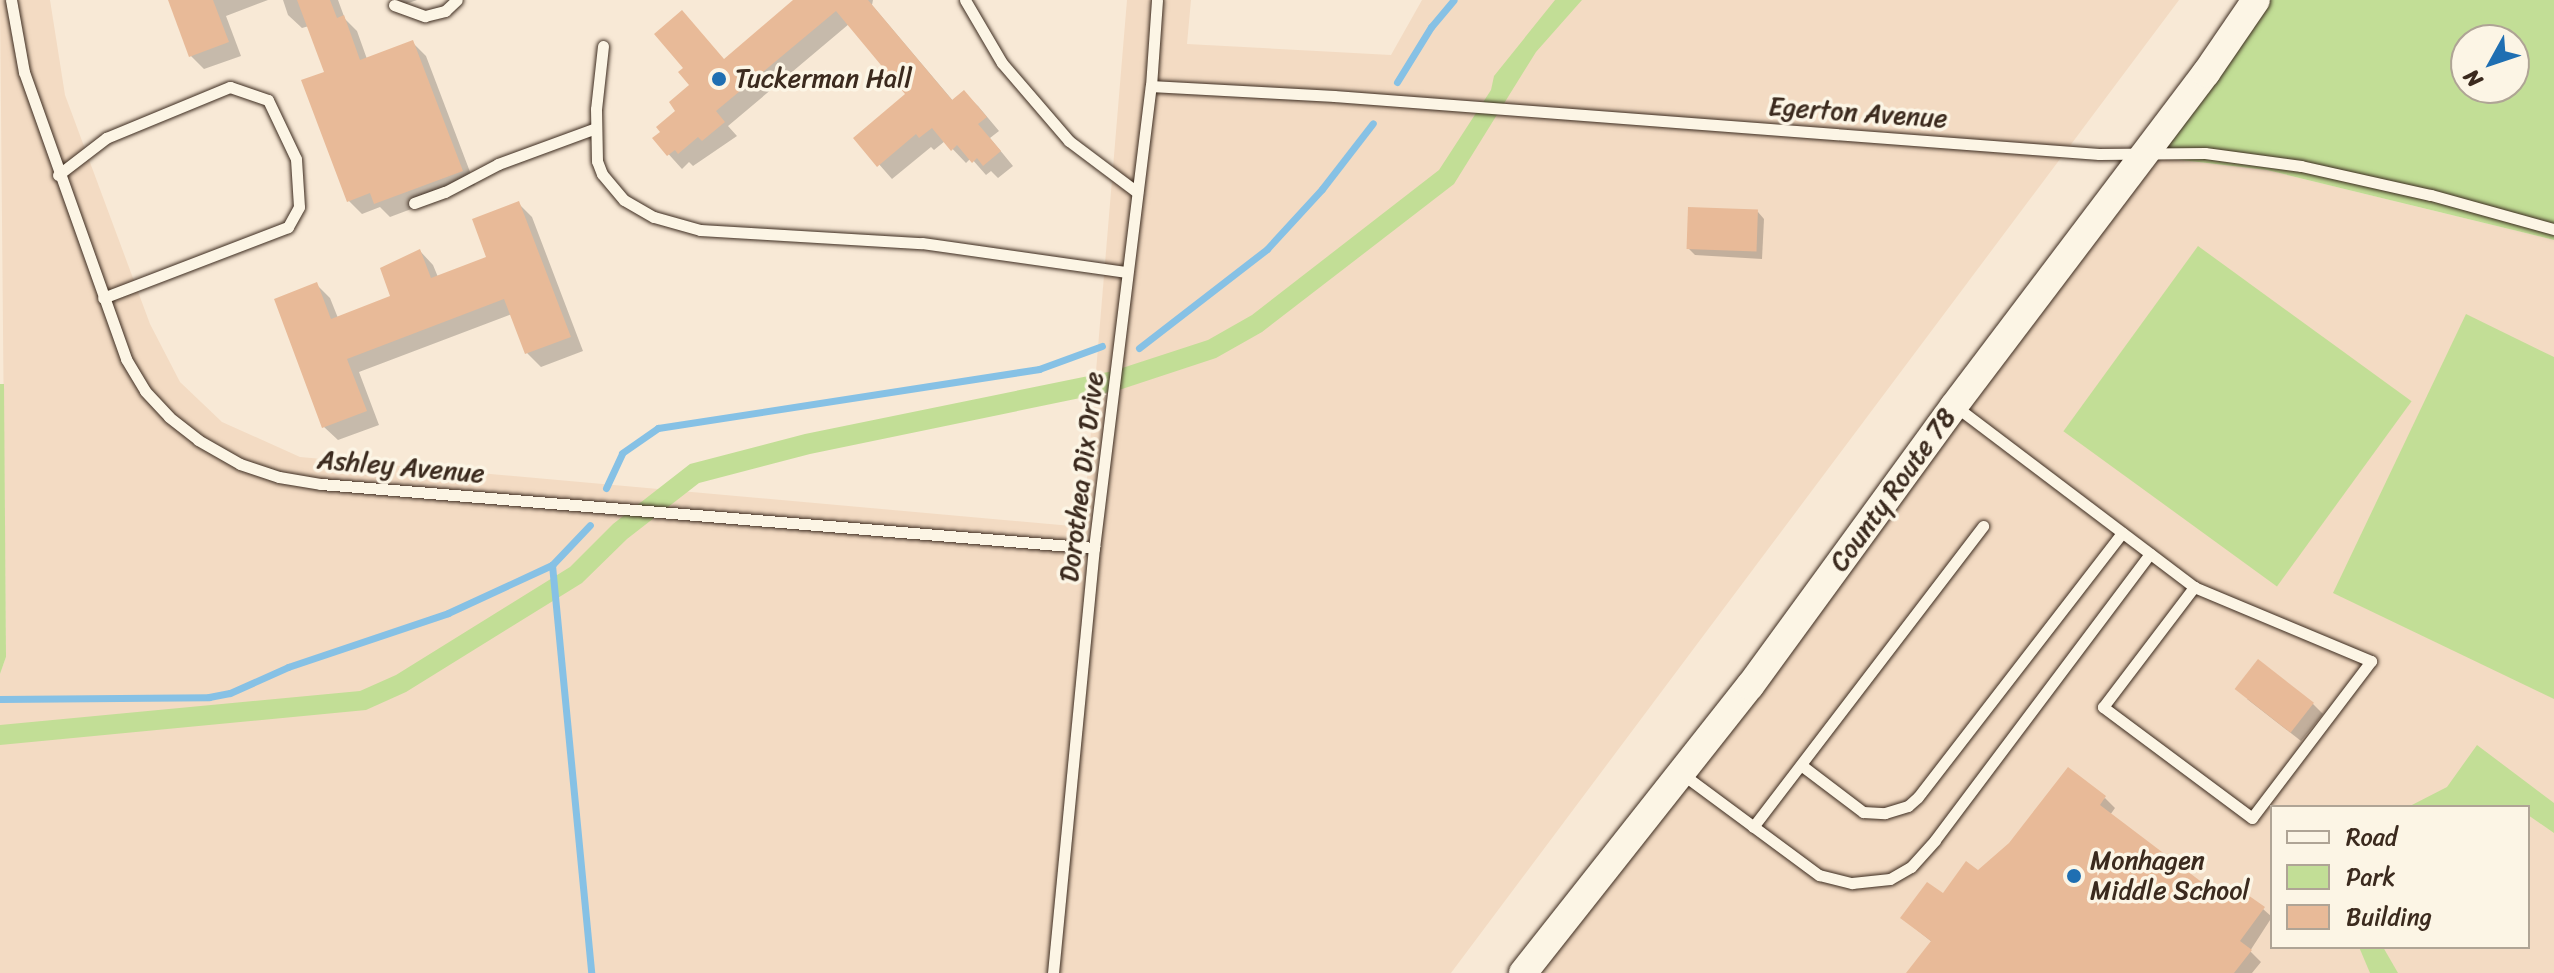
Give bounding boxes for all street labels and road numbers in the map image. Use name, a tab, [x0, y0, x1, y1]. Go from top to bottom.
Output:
street label: Egerton Avenue	[1768, 91, 1948, 135]
street label: Dorothea Dix Drive	[1054, 370, 1110, 584]
street label: County Route 78	[1824, 403, 1962, 577]
street label: Ashley Avenue	[317, 444, 485, 490]

